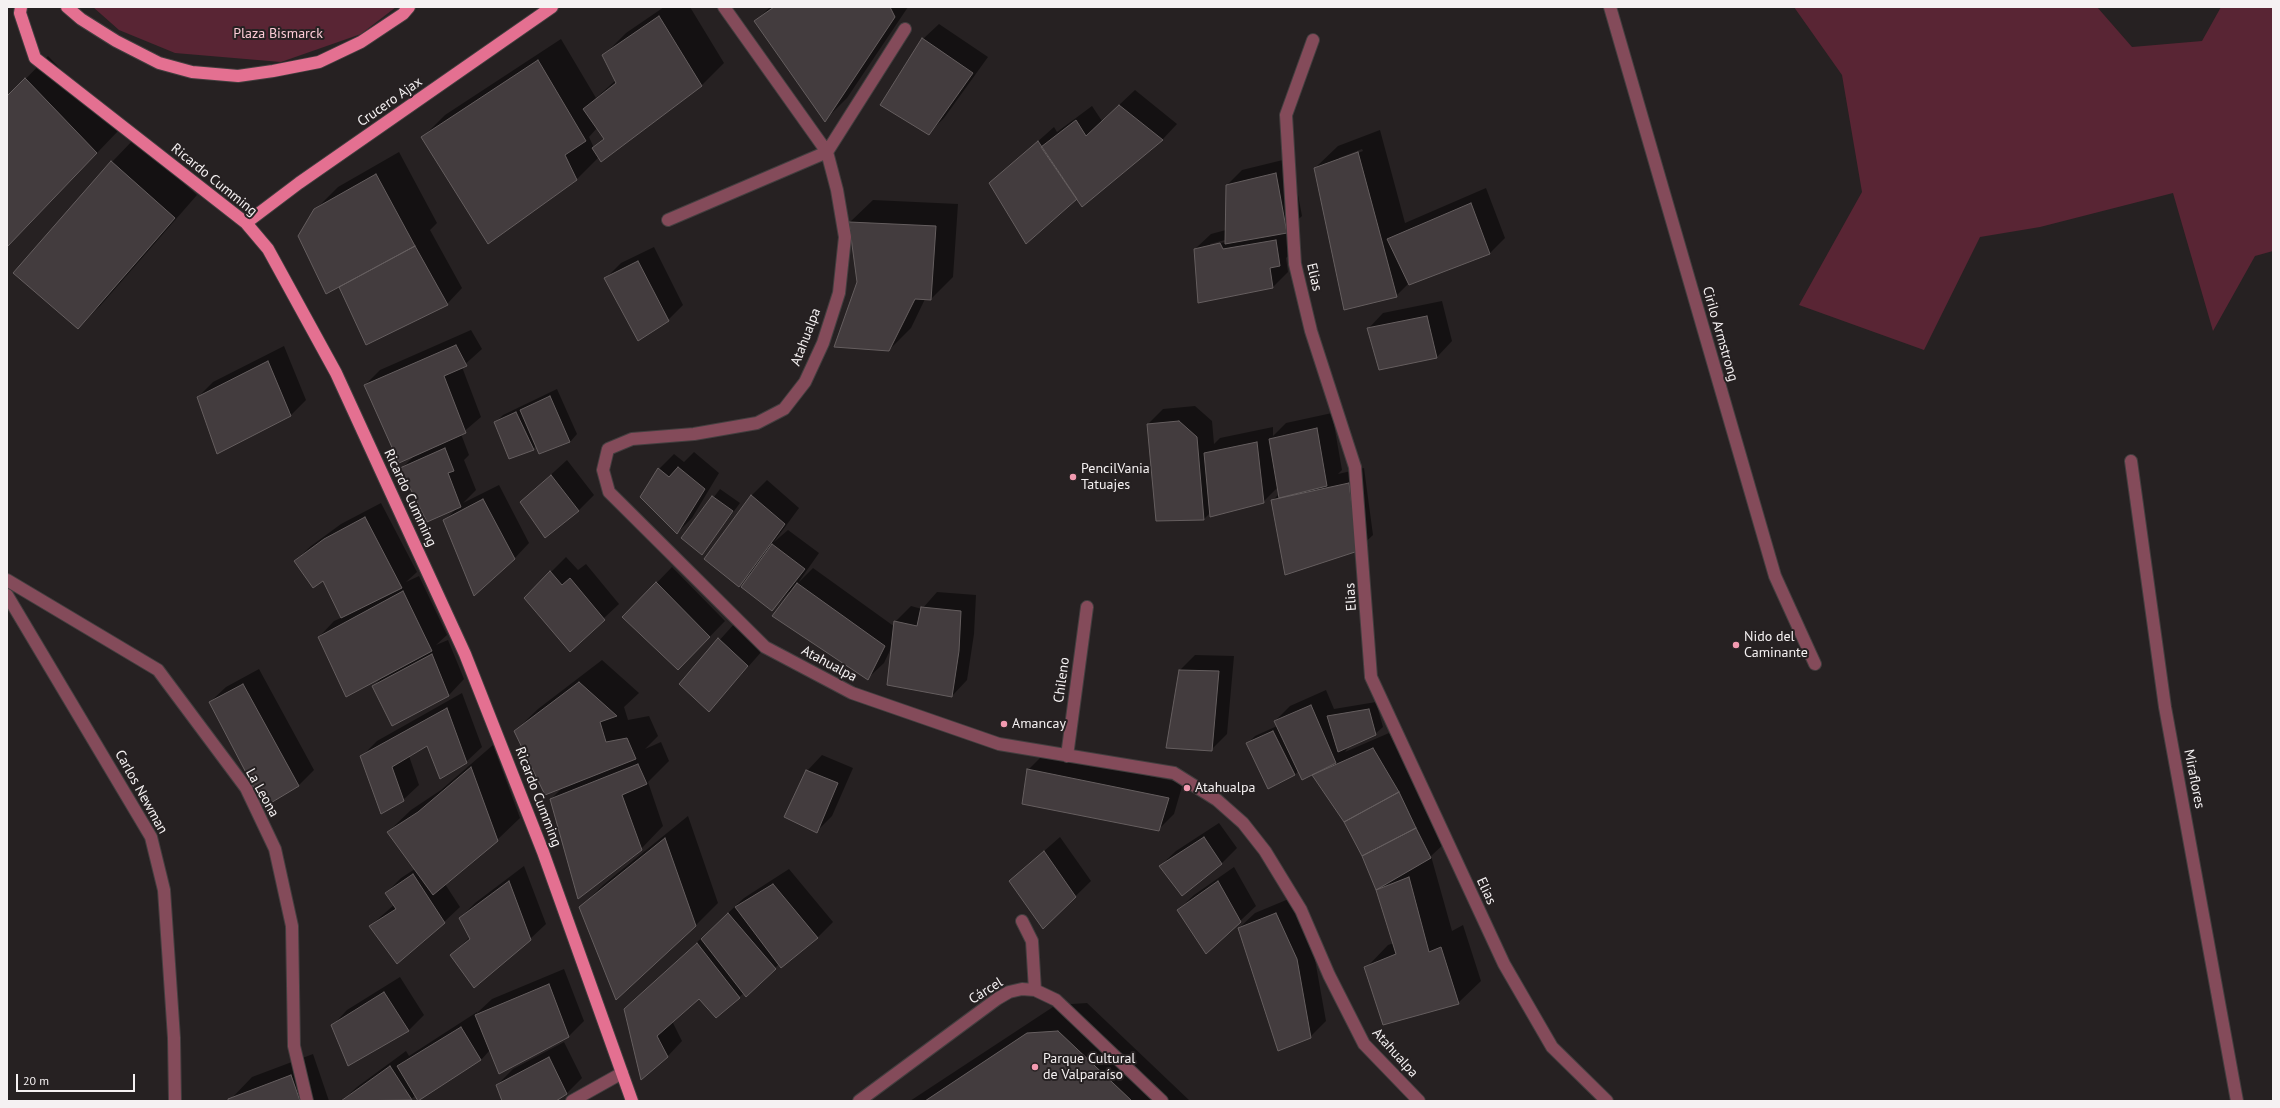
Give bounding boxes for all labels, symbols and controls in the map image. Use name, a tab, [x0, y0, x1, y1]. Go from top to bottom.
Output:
park label: Plaza Bismarck	[233, 26, 323, 42]
street label: Crucero Ajax	[354, 74, 426, 130]
street label: Ricardo Cumming	[168, 140, 260, 220]
street label: Elias	[1303, 261, 1325, 293]
street label: Cirilo Armstrong	[1698, 285, 1742, 383]
street label: Atahualpa	[787, 306, 825, 368]
street label: Ricardo Cumming	[380, 446, 440, 550]
place label: PencilVania Tatuajes	[1081, 461, 1150, 494]
marker: PencilVania Tatuajes	[1068, 472, 1078, 482]
street label: Elias	[1342, 582, 1360, 612]
place label: Nido del Caminante	[1744, 629, 1808, 662]
marker: Nido del Caminante	[1731, 640, 1741, 650]
street label: Atahualpa	[798, 642, 860, 686]
street label: Chileno	[1050, 656, 1074, 704]
place label: Amancay	[1012, 716, 1066, 732]
marker: Amancay	[999, 719, 1009, 729]
street label: Ricardo Cumming	[511, 745, 565, 849]
street label: Carlos Newman	[111, 747, 171, 837]
street label: Miraflores	[2180, 748, 2208, 810]
street label: La Leona	[242, 766, 282, 820]
place label: Atahualpa	[1195, 780, 1255, 796]
marker: Atahualpa	[1182, 783, 1192, 793]
street label: Elias	[1472, 875, 1500, 907]
street label: Cárcel	[966, 974, 1006, 1008]
street label: Atahualpa	[1369, 1025, 1421, 1081]
place label: Parque Cultural de Valparaíso	[1043, 1051, 1135, 1084]
marker: Parque Cultural de Valparaíso	[1030, 1062, 1040, 1072]
scale bar	[18, 1066, 137, 1092]
text: 20 m	[23, 1073, 49, 1088]

